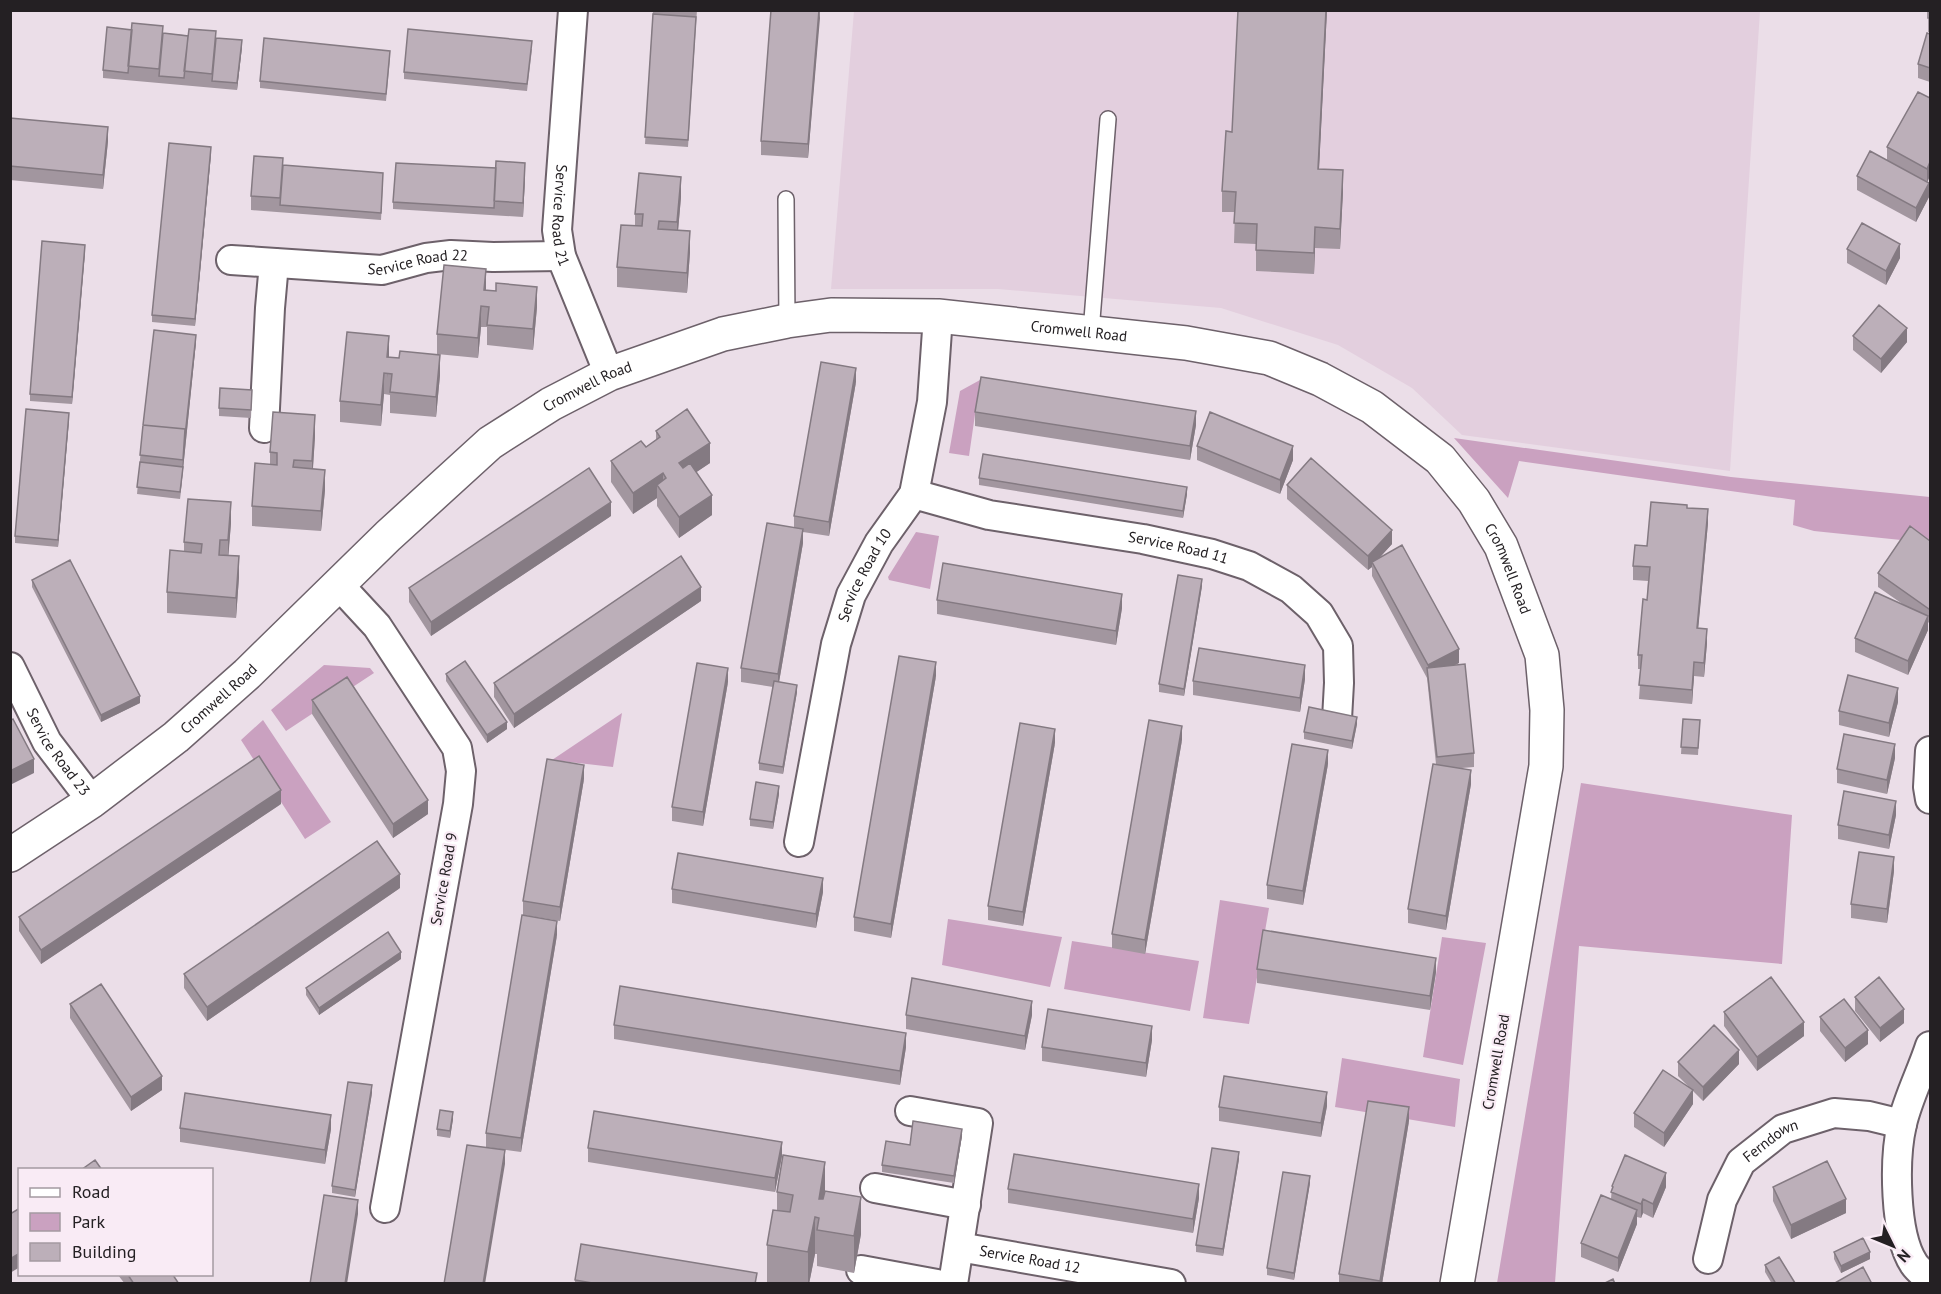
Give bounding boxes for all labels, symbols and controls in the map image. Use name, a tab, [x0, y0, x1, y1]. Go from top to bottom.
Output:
street label: Service Road 21	[548, 164, 574, 269]
street label: Service Road 22	[367, 245, 468, 279]
street label: Cromwell Road	[1030, 316, 1128, 346]
street label: Cromwell Road	[539, 357, 634, 416]
street label: Cromwell Road	[1481, 520, 1536, 617]
street label: Service Road 10	[833, 525, 895, 624]
street label: Service Road 11	[1127, 527, 1231, 568]
street label: Cromwell Road	[176, 659, 261, 738]
street label: Service Road 23	[23, 705, 95, 800]
street label: Service Road 9	[426, 831, 461, 927]
street label: Cromwell Road	[1478, 1013, 1513, 1111]
street label: Ferndown	[1739, 1115, 1800, 1166]
legend	[18, 1168, 213, 1276]
text: Road	[72, 1180, 110, 1203]
text: Park	[72, 1210, 105, 1233]
north arrow	[1863, 1216, 1923, 1276]
text: Building	[72, 1240, 136, 1263]
street label: Service Road 12	[978, 1241, 1082, 1277]
text: N	[1893, 1246, 1915, 1267]

